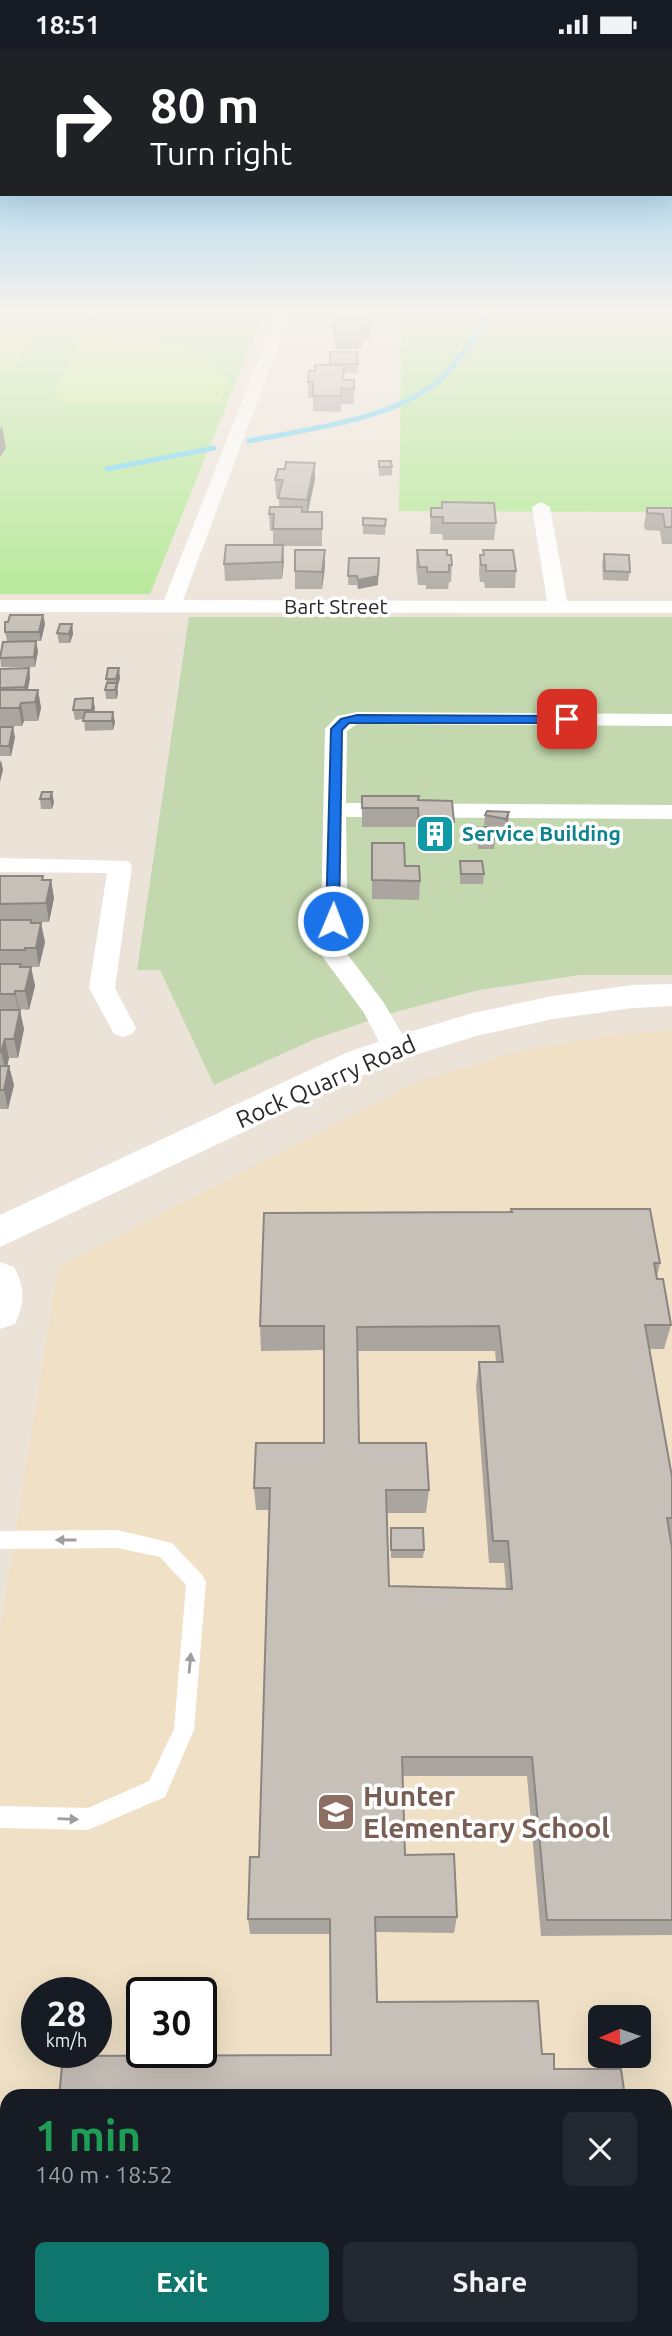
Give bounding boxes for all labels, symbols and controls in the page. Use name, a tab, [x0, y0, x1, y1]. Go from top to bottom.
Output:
text: 18:51	[35, 10, 100, 39]
icon: right	[35, 77, 126, 168]
text: 80 m	[150, 77, 259, 132]
text: Turn right	[150, 135, 292, 171]
street label: Bart Street	[284, 594, 388, 618]
pin	[537, 689, 597, 749]
icon: arrive	[548, 700, 586, 738]
building icon: Service Building	[414, 813, 456, 855]
place label: Service Building	[462, 821, 621, 845]
position arrow	[296, 884, 370, 958]
street label: Rock Quarry Road	[232, 1030, 420, 1133]
one-way arrow	[54, 1534, 76, 1546]
one-way arrow	[185, 1652, 196, 1674]
place label: Hunter Elementary School	[363, 1780, 610, 1843]
school or university icon: Hunter Elementary School	[315, 1791, 357, 1833]
one-way arrow	[57, 1813, 79, 1824]
speed limit sign: 30	[126, 1977, 217, 2068]
text: 28	[47, 1993, 86, 2033]
north arrow	[588, 2005, 651, 2069]
map controls	[588, 2005, 651, 2068]
text: km/h	[46, 2030, 87, 2050]
text: 1 min	[35, 2112, 141, 2159]
button: close	[563, 2112, 637, 2186]
text: 140 m · 18:52	[35, 2162, 173, 2187]
button: Exit	[35, 2242, 329, 2322]
button: Share	[343, 2242, 637, 2322]

